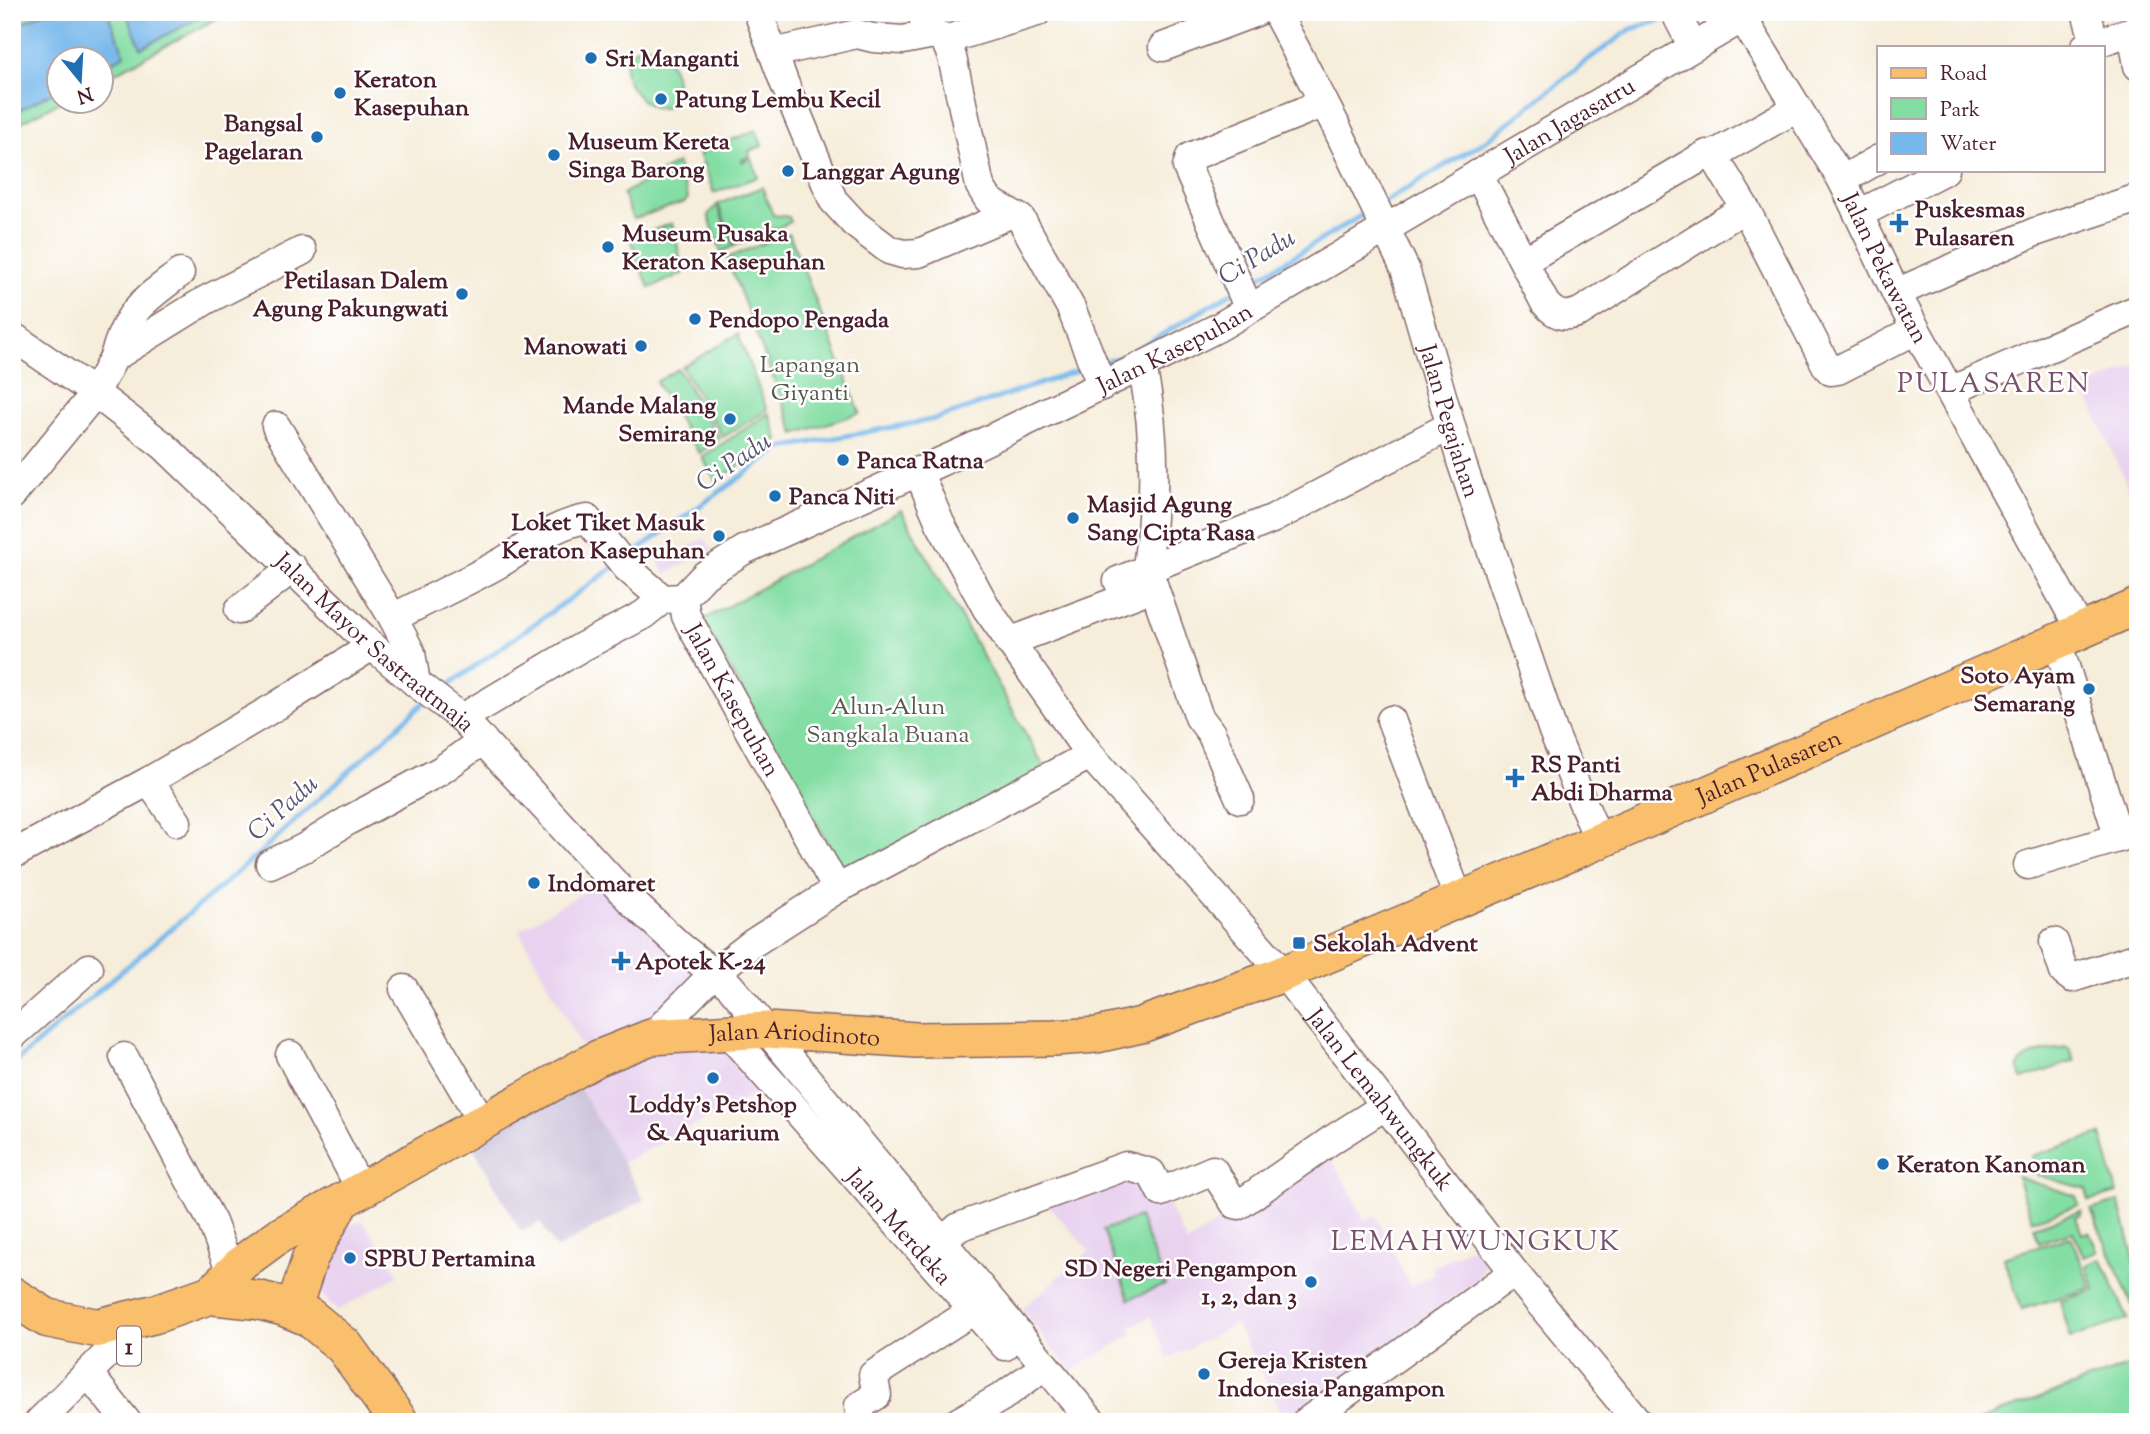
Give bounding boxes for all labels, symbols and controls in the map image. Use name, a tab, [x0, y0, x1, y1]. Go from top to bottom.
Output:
place label: Sri Manganti	[605, 43, 739, 77]
north arrow	[46, 46, 116, 116]
legend	[1877, 46, 2104, 172]
marker: Sri Manganti	[583, 50, 599, 66]
text: Road	[1940, 60, 1987, 90]
place label: Keraton Kasepuhan	[354, 64, 470, 126]
street label: Jalan Jagasatru	[1497, 70, 1642, 175]
text: N	[73, 79, 96, 109]
place label: Patung Lembu Kecil	[675, 84, 881, 118]
marker: Keraton Kasepuhan	[332, 85, 348, 101]
marker: Patung Lembu Kecil	[653, 91, 669, 107]
text: Park	[1940, 96, 1981, 126]
place label: Bangsal Pagelaran	[205, 108, 304, 170]
place label: Museum Kereta Singa Barong	[568, 126, 731, 188]
marker: Bangsal Pagelaran	[309, 129, 325, 145]
text: Water	[1940, 130, 1997, 160]
marker: Museum Kereta Singa Barong	[546, 147, 562, 163]
place label: Langgar Agung	[802, 156, 960, 190]
marker: Langgar Agung	[780, 163, 796, 179]
street label: Jalan Pekawatan	[1831, 186, 1936, 351]
place label: Puskesmas Pulasaren	[1915, 194, 2025, 256]
marker: Puskesmas Pulasaren	[1889, 213, 1909, 233]
place label: Museum Pusaka Keraton Kasepuhan	[622, 218, 826, 280]
water label: Ci Padu	[1212, 220, 1303, 296]
marker: Museum Pusaka Keraton Kasepuhan	[600, 239, 616, 255]
place label: Petilasan Dalem Agung Pakungwati	[253, 265, 448, 327]
marker: Petilasan Dalem Agung Pakungwati	[454, 286, 470, 302]
street label: Jalan Kasepuhan	[1090, 296, 1260, 405]
place label: Pendopo Pengada	[709, 304, 890, 338]
marker: Pendopo Pengada	[687, 311, 703, 327]
place label: Manowati	[524, 331, 627, 365]
marker: Manowati	[633, 338, 649, 354]
street label: Jalan Pegajahan	[1408, 339, 1487, 503]
park label: Lapangan Giyanti	[760, 349, 860, 411]
district label: PULASAREN	[1897, 365, 2091, 405]
place label: Mande Malang Semirang	[563, 390, 716, 452]
marker: Mande Malang Semirang	[722, 411, 738, 427]
water label: Ci Padu	[689, 424, 780, 502]
place label: Panca Ratna	[857, 445, 985, 479]
marker: Panca Ratna	[835, 452, 851, 468]
place label: Panca Niti	[789, 481, 895, 515]
marker: Panca Niti	[767, 488, 783, 504]
place label: Masjid Agung Sang Cipta Rasa	[1087, 489, 1256, 551]
place label: Loket Tiket Masuk Keraton Kasepuhan	[502, 507, 706, 569]
marker: Masjid Agung Sang Cipta Rasa	[1065, 510, 1081, 526]
marker: Loket Tiket Masuk Keraton Kasepuhan	[711, 528, 727, 544]
street label: Jalan Mayor Sastraatmaja	[264, 544, 482, 741]
street label: Jalan Kasepuhan	[674, 616, 787, 784]
place label: Soto Ayam Semarang	[1960, 660, 2075, 722]
marker: Soto Ayam Semarang	[2081, 681, 2097, 697]
park label: Alun-Alun Sangkala Buana	[806, 691, 970, 753]
street label: Jalan Pulasaren	[1690, 722, 1847, 816]
place label: RS Panti Abdi Dharma	[1531, 749, 1674, 811]
water label: Ci Padu	[240, 767, 328, 851]
marker: RS Panti Abdi Dharma	[1505, 768, 1525, 788]
place label: Indomaret	[548, 868, 656, 902]
marker: Indomaret	[526, 875, 542, 891]
place label: Sekolah Advent	[1313, 928, 1479, 962]
marker: Sekolah Advent	[1291, 935, 1307, 951]
place label: Apotek K-24	[635, 946, 766, 980]
marker: Apotek K-24	[613, 953, 629, 969]
street label: Jalan Lemahwungkuk	[1296, 1001, 1461, 1199]
street label: Jalan Ariodinoto	[706, 1015, 881, 1057]
marker: Loddy's Petshop & Aquarium	[705, 1070, 721, 1086]
place label: Loddy's Petshop & Aquarium	[629, 1089, 797, 1151]
place label: Keraton Kanoman	[1897, 1149, 2086, 1183]
marker: Keraton Kanoman	[1875, 1156, 1891, 1172]
street label: Jalan Merdeka	[835, 1161, 959, 1294]
district label: LEMAHWUNGKUK	[1331, 1223, 1621, 1263]
place label: SPBU Pertamina	[364, 1243, 536, 1277]
marker: SPBU Pertamina	[342, 1250, 358, 1266]
place label: SD Negeri Pengampon 1, 2, dan 3	[1064, 1253, 1298, 1315]
marker: SD Negeri Pengampon 1, 2, dan 3	[1303, 1274, 1319, 1290]
road number: 1	[117, 1326, 141, 1366]
place label: Gereja Kristen Indonesia Pangampon	[1218, 1345, 1446, 1407]
marker: Gereja Kristen Indonesia Pangampon	[1196, 1366, 1212, 1382]

